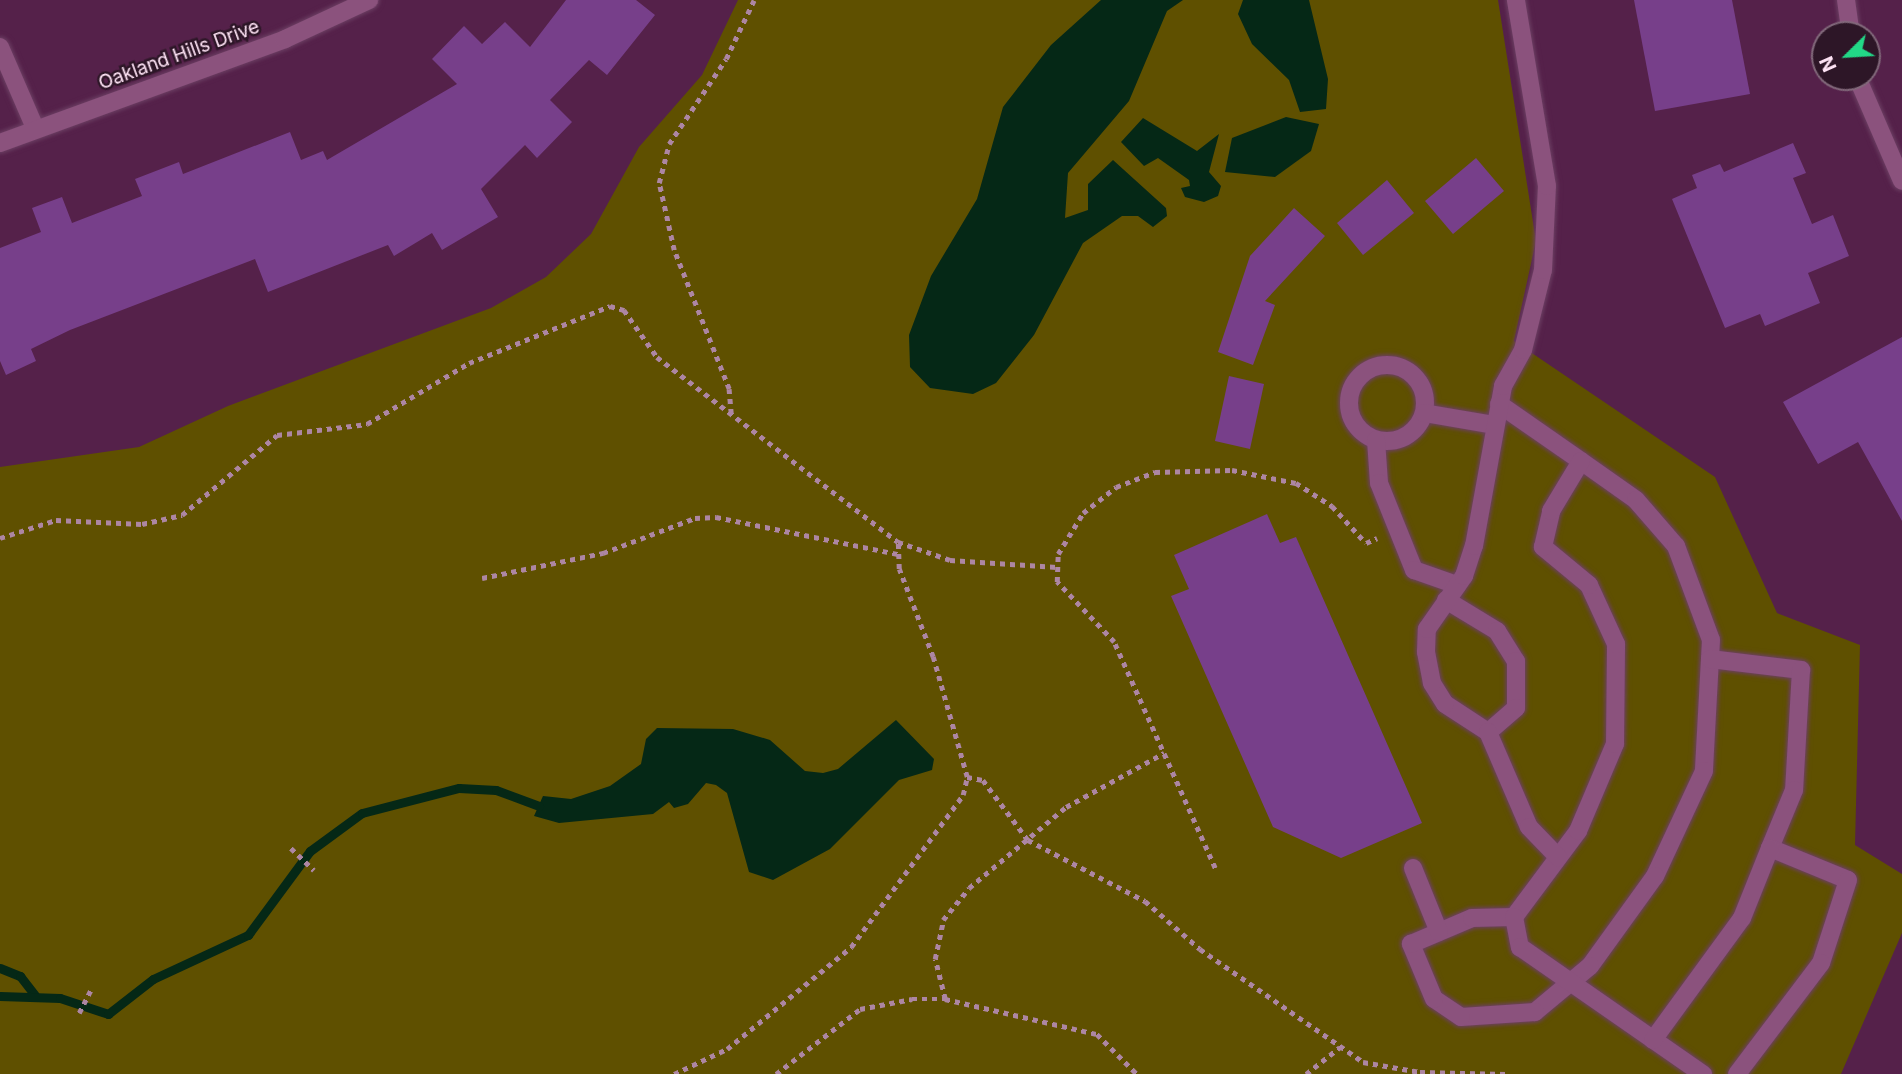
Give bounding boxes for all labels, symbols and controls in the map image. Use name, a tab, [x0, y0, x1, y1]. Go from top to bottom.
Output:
street label: Oakland Hills Drive	[95, 15, 263, 95]
north arrow	[1811, 21, 1881, 91]
text: N	[1815, 53, 1842, 75]

